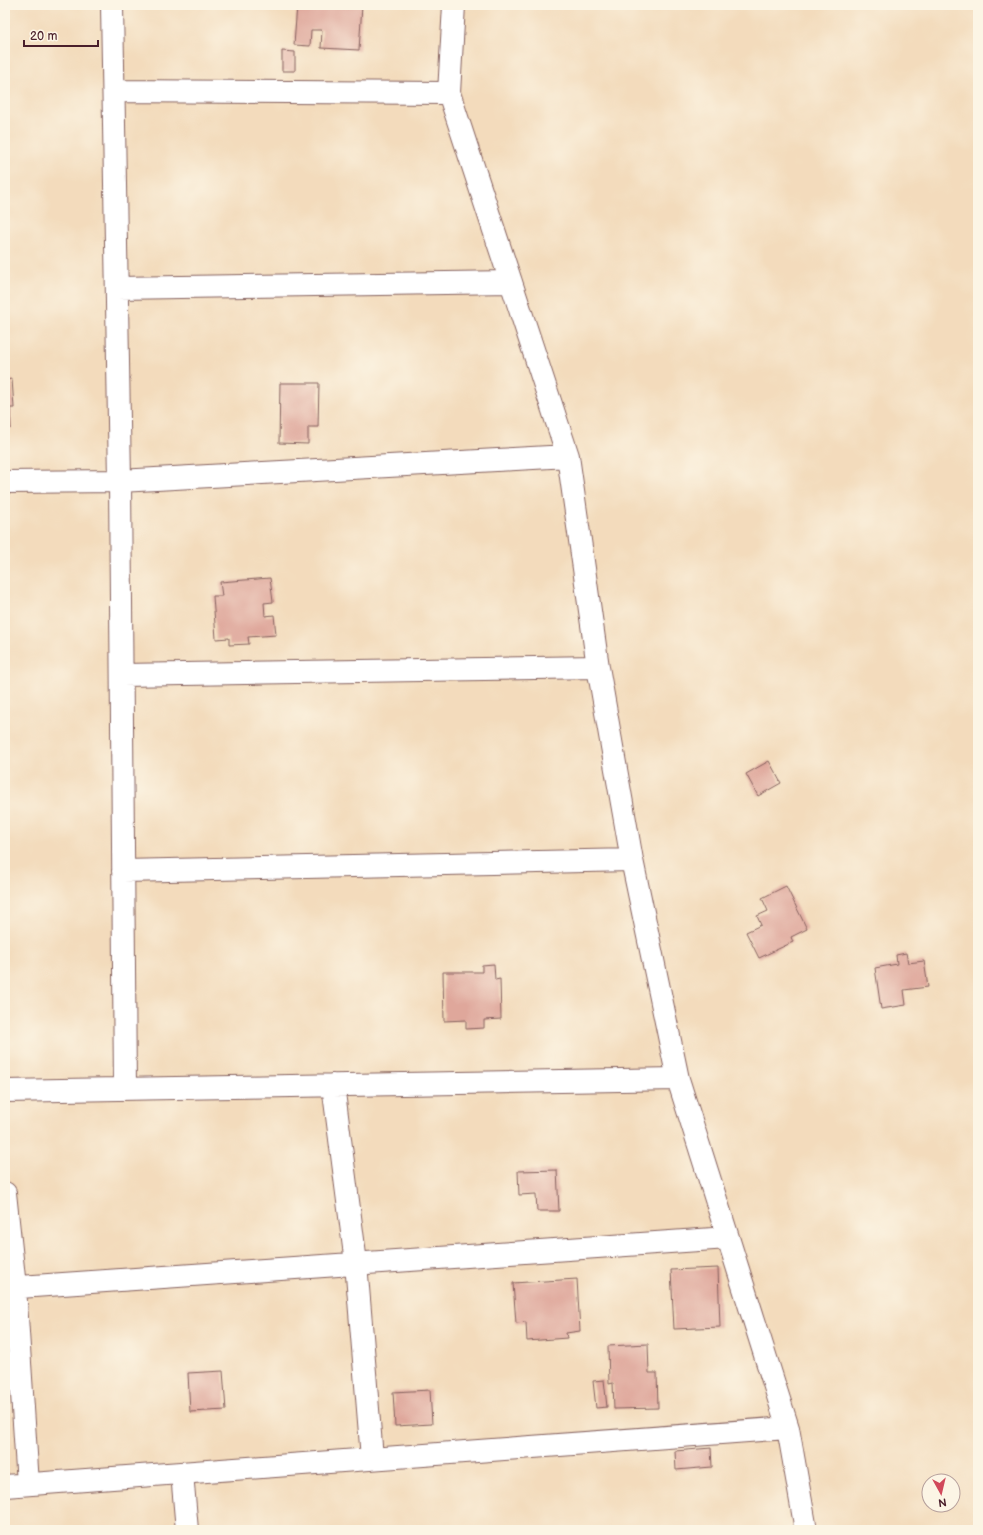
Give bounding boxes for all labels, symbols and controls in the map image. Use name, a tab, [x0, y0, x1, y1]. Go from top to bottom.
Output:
scale bar	[24, 22, 98, 48]
text: 20 m	[30, 29, 57, 44]
north arrow	[921, 1473, 961, 1513]
text: N	[937, 1495, 947, 1509]

